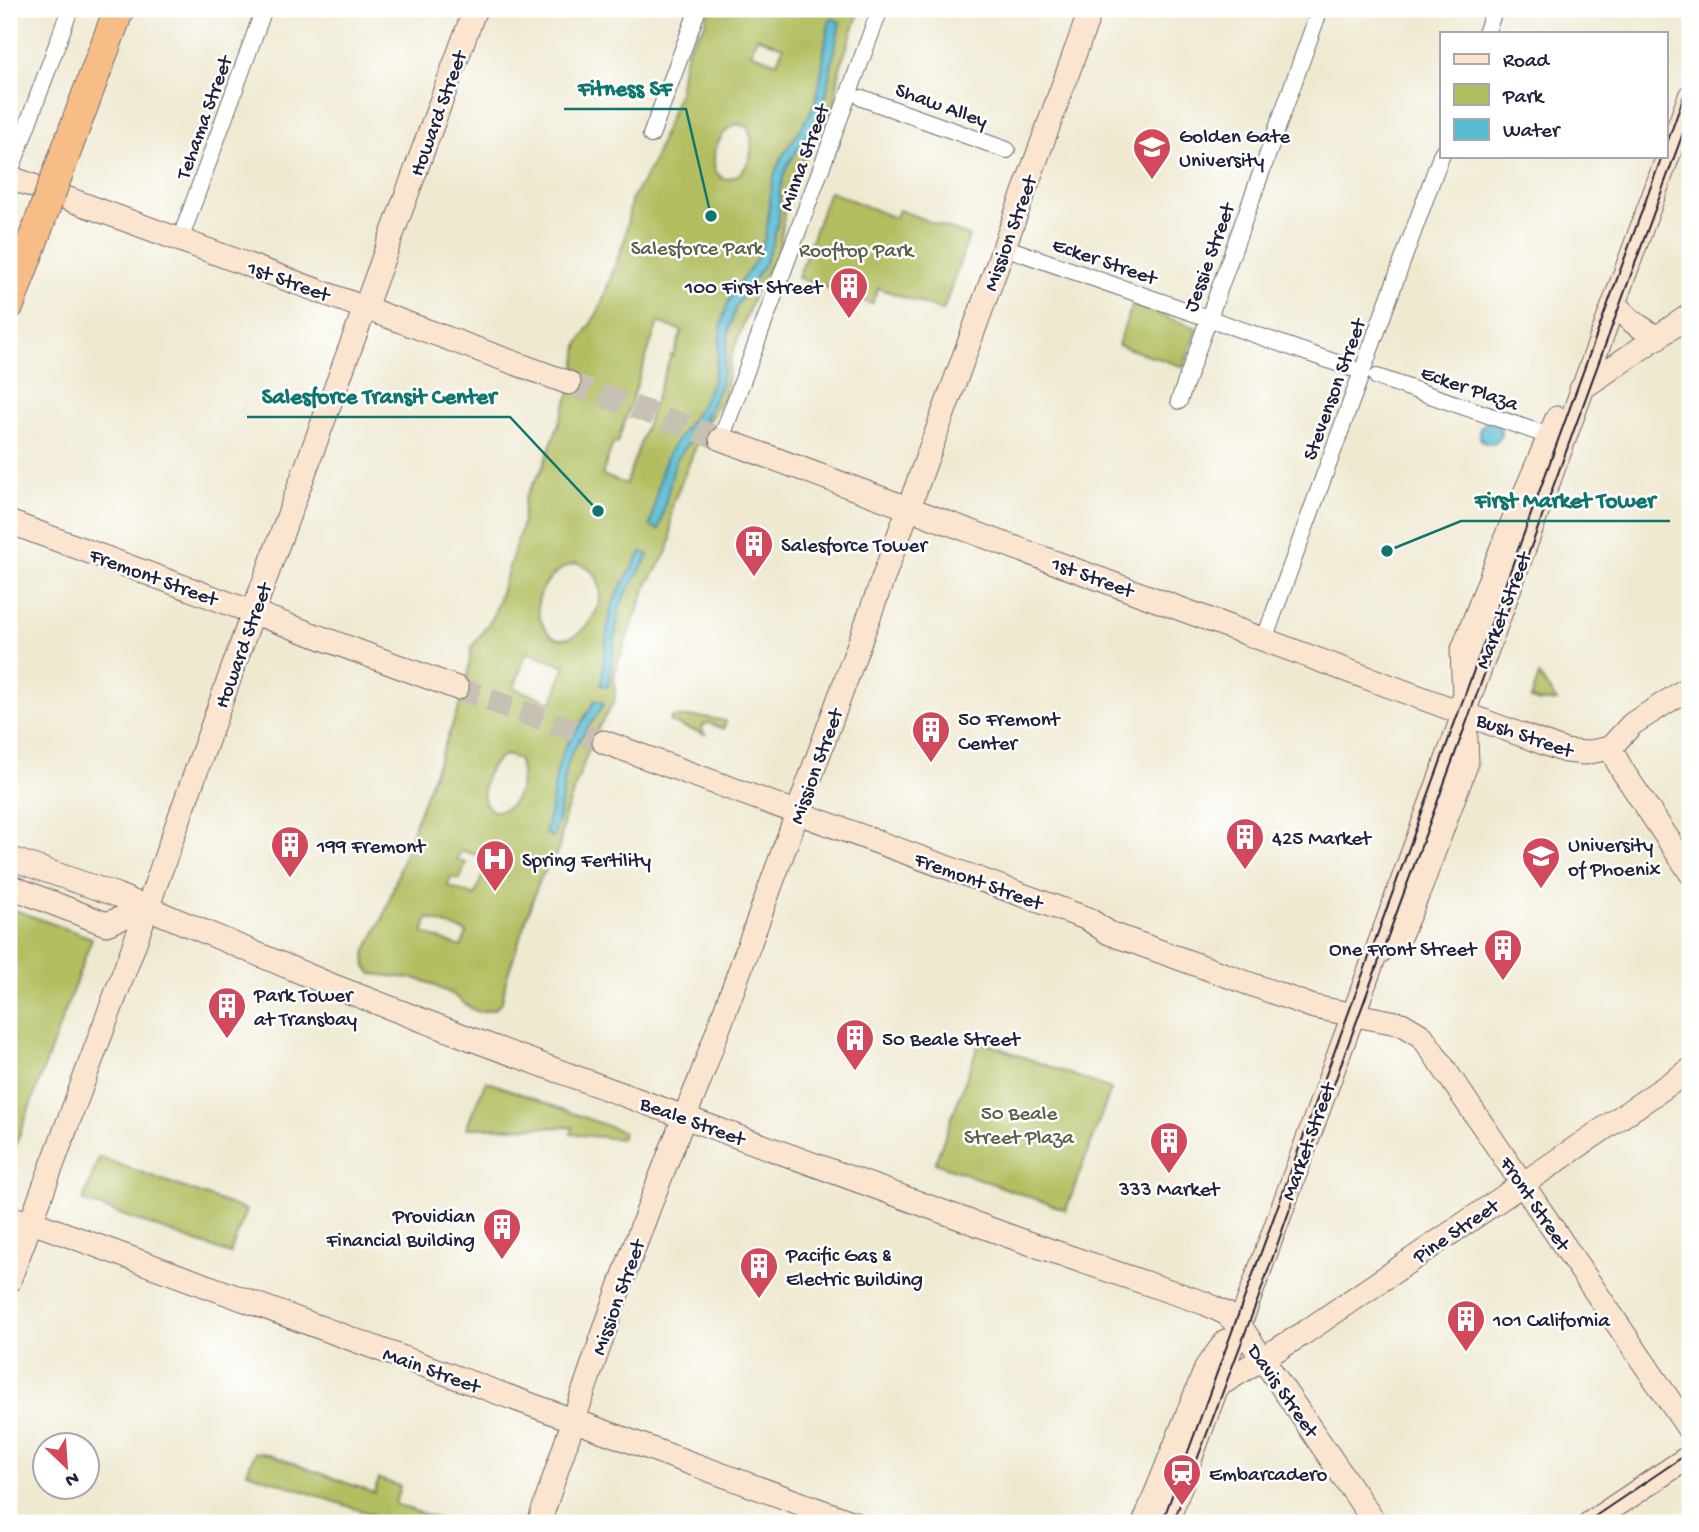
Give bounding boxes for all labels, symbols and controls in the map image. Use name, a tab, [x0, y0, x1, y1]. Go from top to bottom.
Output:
legend	[1440, 32, 1668, 158]
street label: Howard Street	[406, 46, 475, 180]
text: Road	[1503, 50, 1551, 75]
street label: Tehama Street	[172, 51, 241, 184]
callout: Fitness SF	[564, 65, 686, 109]
text: Fitness SF	[577, 77, 674, 104]
street label: Shaw Alley	[891, 79, 991, 136]
text: Park	[1502, 86, 1546, 111]
street label: Minna Street	[775, 99, 838, 215]
text: Water	[1503, 120, 1561, 145]
school or university icon: Golden Gate University	[1131, 126, 1173, 181]
place label: Golden Gate University	[1179, 126, 1291, 175]
street label: Mission Street	[980, 171, 1046, 295]
street label: Jessie Street	[1180, 198, 1243, 316]
street label: Ecker Street	[1048, 234, 1162, 294]
park label: Salesforce Park	[631, 238, 766, 263]
park label: Rooftop Park	[799, 240, 916, 265]
street label: 1st Street	[242, 257, 335, 311]
building icon: 100 First Street	[828, 265, 870, 320]
place label: 100 First Street	[684, 277, 824, 302]
street label: Stevenson Street	[1299, 314, 1374, 464]
street label: Ecker Plaza	[1417, 362, 1522, 419]
callout: Salesforce Transit Center	[247, 373, 510, 417]
text: Salesforce Transit Center	[262, 385, 499, 412]
callout: First Market Tower	[1461, 477, 1670, 521]
text: First Market Tower	[1474, 489, 1658, 516]
building icon: Salesforce Tower	[733, 523, 775, 578]
place label: Salesforce Tower	[781, 535, 928, 560]
street label: Fremont Street	[84, 544, 222, 615]
street label: Market Street	[1471, 547, 1540, 673]
street label: 1st Street	[1046, 553, 1139, 607]
street label: Howard Street	[211, 578, 280, 712]
street label: Mission Street	[786, 704, 852, 828]
building icon: 50 Fremont Center	[910, 709, 952, 764]
place label: 50 Fremont Center	[958, 709, 1062, 758]
street label: Bush Street	[1471, 709, 1578, 766]
building icon: 425 Market	[1224, 816, 1266, 871]
building icon: 199 Fremont	[269, 824, 311, 879]
place label: 425 Market	[1272, 828, 1373, 853]
school or university icon: University of Phoenix	[1520, 835, 1562, 890]
place label: University of Phoenix	[1568, 835, 1660, 884]
place label: 199 Fremont	[316, 836, 427, 861]
hospital icon: Spring Fertility	[474, 838, 516, 893]
street label: Fremont Street	[909, 848, 1047, 919]
place label: Spring Fertility	[522, 850, 651, 875]
building icon: One Front Street	[1482, 927, 1524, 982]
place label: One Front Street	[1329, 939, 1478, 964]
building icon: Park Tower at Transbay	[206, 985, 248, 1040]
place label: Park Tower at Transbay	[253, 985, 357, 1034]
building icon: 50 Beale Street	[834, 1017, 876, 1072]
place label: 50 Beale Street	[882, 1029, 1022, 1054]
street label: Market Street	[1277, 1078, 1344, 1204]
street label: Beale Street	[635, 1092, 750, 1155]
park label: 50 Beale Street Plaza	[964, 1103, 1075, 1152]
building icon: 333 Market	[1148, 1120, 1190, 1175]
street label: Front Street	[1492, 1152, 1575, 1259]
place label: 333 Market	[1118, 1179, 1221, 1204]
street label: Pine Street	[1409, 1194, 1507, 1271]
place label: Providian Financial Building	[326, 1206, 475, 1255]
building icon: Providian Financial Building	[481, 1206, 523, 1261]
street label: Mission Street	[588, 1235, 654, 1359]
building icon: Pacific Gas & Electric Building	[738, 1245, 780, 1300]
place label: Pacific Gas & Electric Building	[785, 1245, 923, 1294]
building icon: 101 California	[1445, 1298, 1487, 1353]
place label: 101 California	[1492, 1310, 1611, 1335]
street label: Davis Street	[1239, 1339, 1324, 1445]
street label: Main Street	[379, 1343, 485, 1402]
north arrow	[32, 1430, 102, 1500]
station icon: Embarcadero	[1161, 1452, 1203, 1507]
place label: Embarcadero	[1209, 1464, 1328, 1489]
text: N	[61, 1465, 82, 1491]

